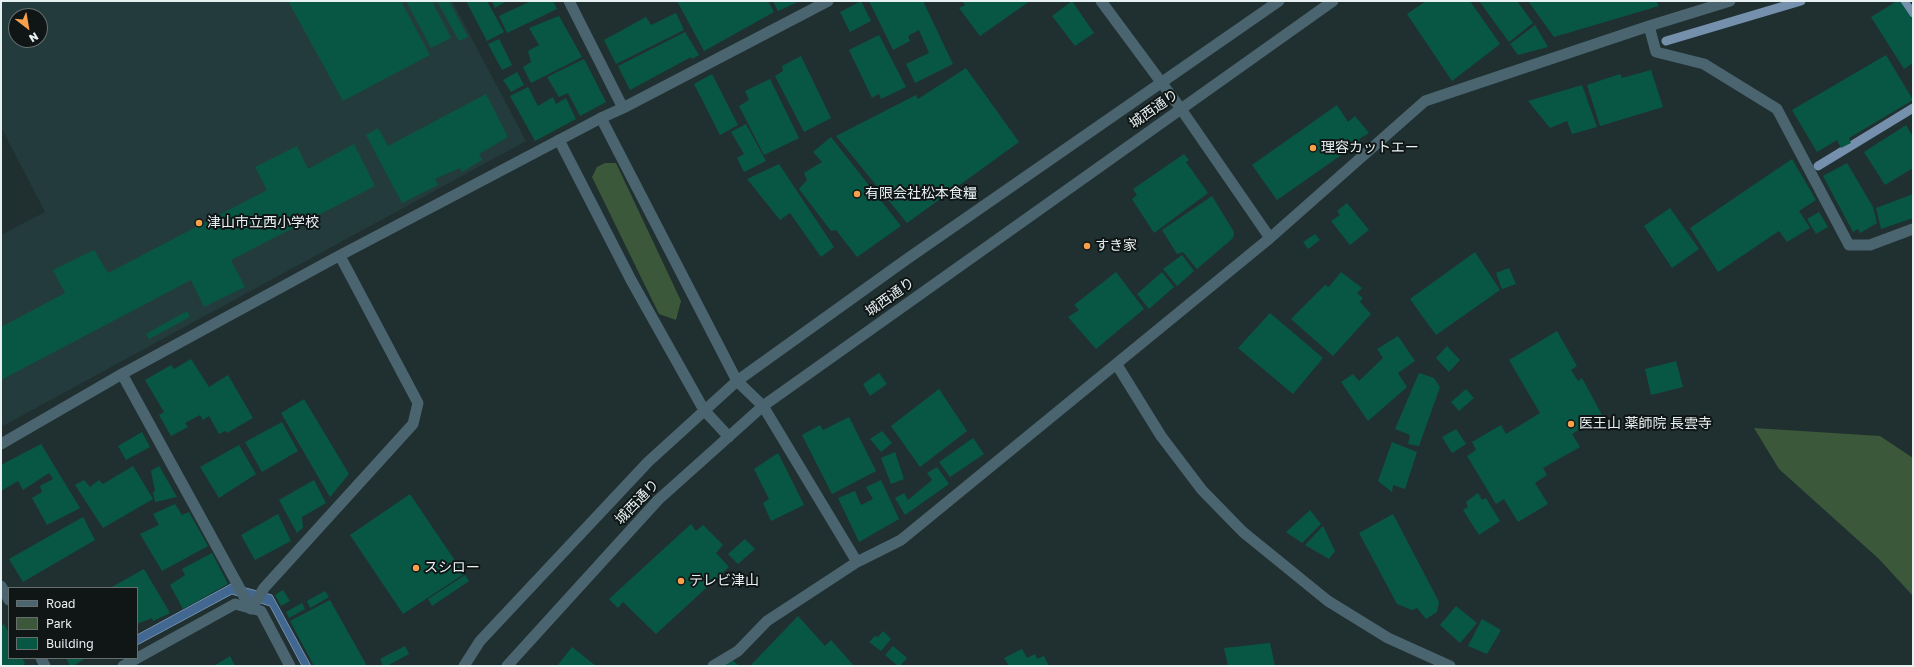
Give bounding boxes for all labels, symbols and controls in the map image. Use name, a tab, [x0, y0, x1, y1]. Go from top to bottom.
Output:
north arrow	[8, 8, 48, 48]
text: N	[27, 30, 41, 46]
street label: 城西通り	[1126, 86, 1182, 132]
place label: 理容カットエー	[1321, 140, 1419, 156]
marker: 理容カットエー	[1308, 143, 1318, 153]
place label: 有限会社松本食糧	[865, 186, 977, 202]
marker: 有限会社松本食糧	[852, 189, 862, 199]
place label: 津山市立西小学校	[207, 215, 319, 231]
marker: 津山市立西小学校	[194, 218, 204, 228]
place label: すき家	[1095, 238, 1137, 254]
marker: すき家	[1082, 241, 1092, 251]
street label: 城西通り	[862, 274, 918, 320]
place label: 医王山 薬師院 長雲寺	[1579, 416, 1712, 432]
marker: 医王山 薬師院 長雲寺	[1566, 419, 1576, 429]
street label: 城西通り	[612, 476, 662, 528]
place label: スシロー	[424, 560, 480, 576]
marker: スシロー	[411, 563, 421, 573]
place label: テレビ津山	[689, 573, 759, 589]
marker: テレビ津山	[676, 576, 686, 586]
legend	[8, 587, 138, 659]
text: Road	[46, 596, 75, 611]
text: Park	[46, 616, 72, 631]
text: Building	[46, 636, 94, 651]

